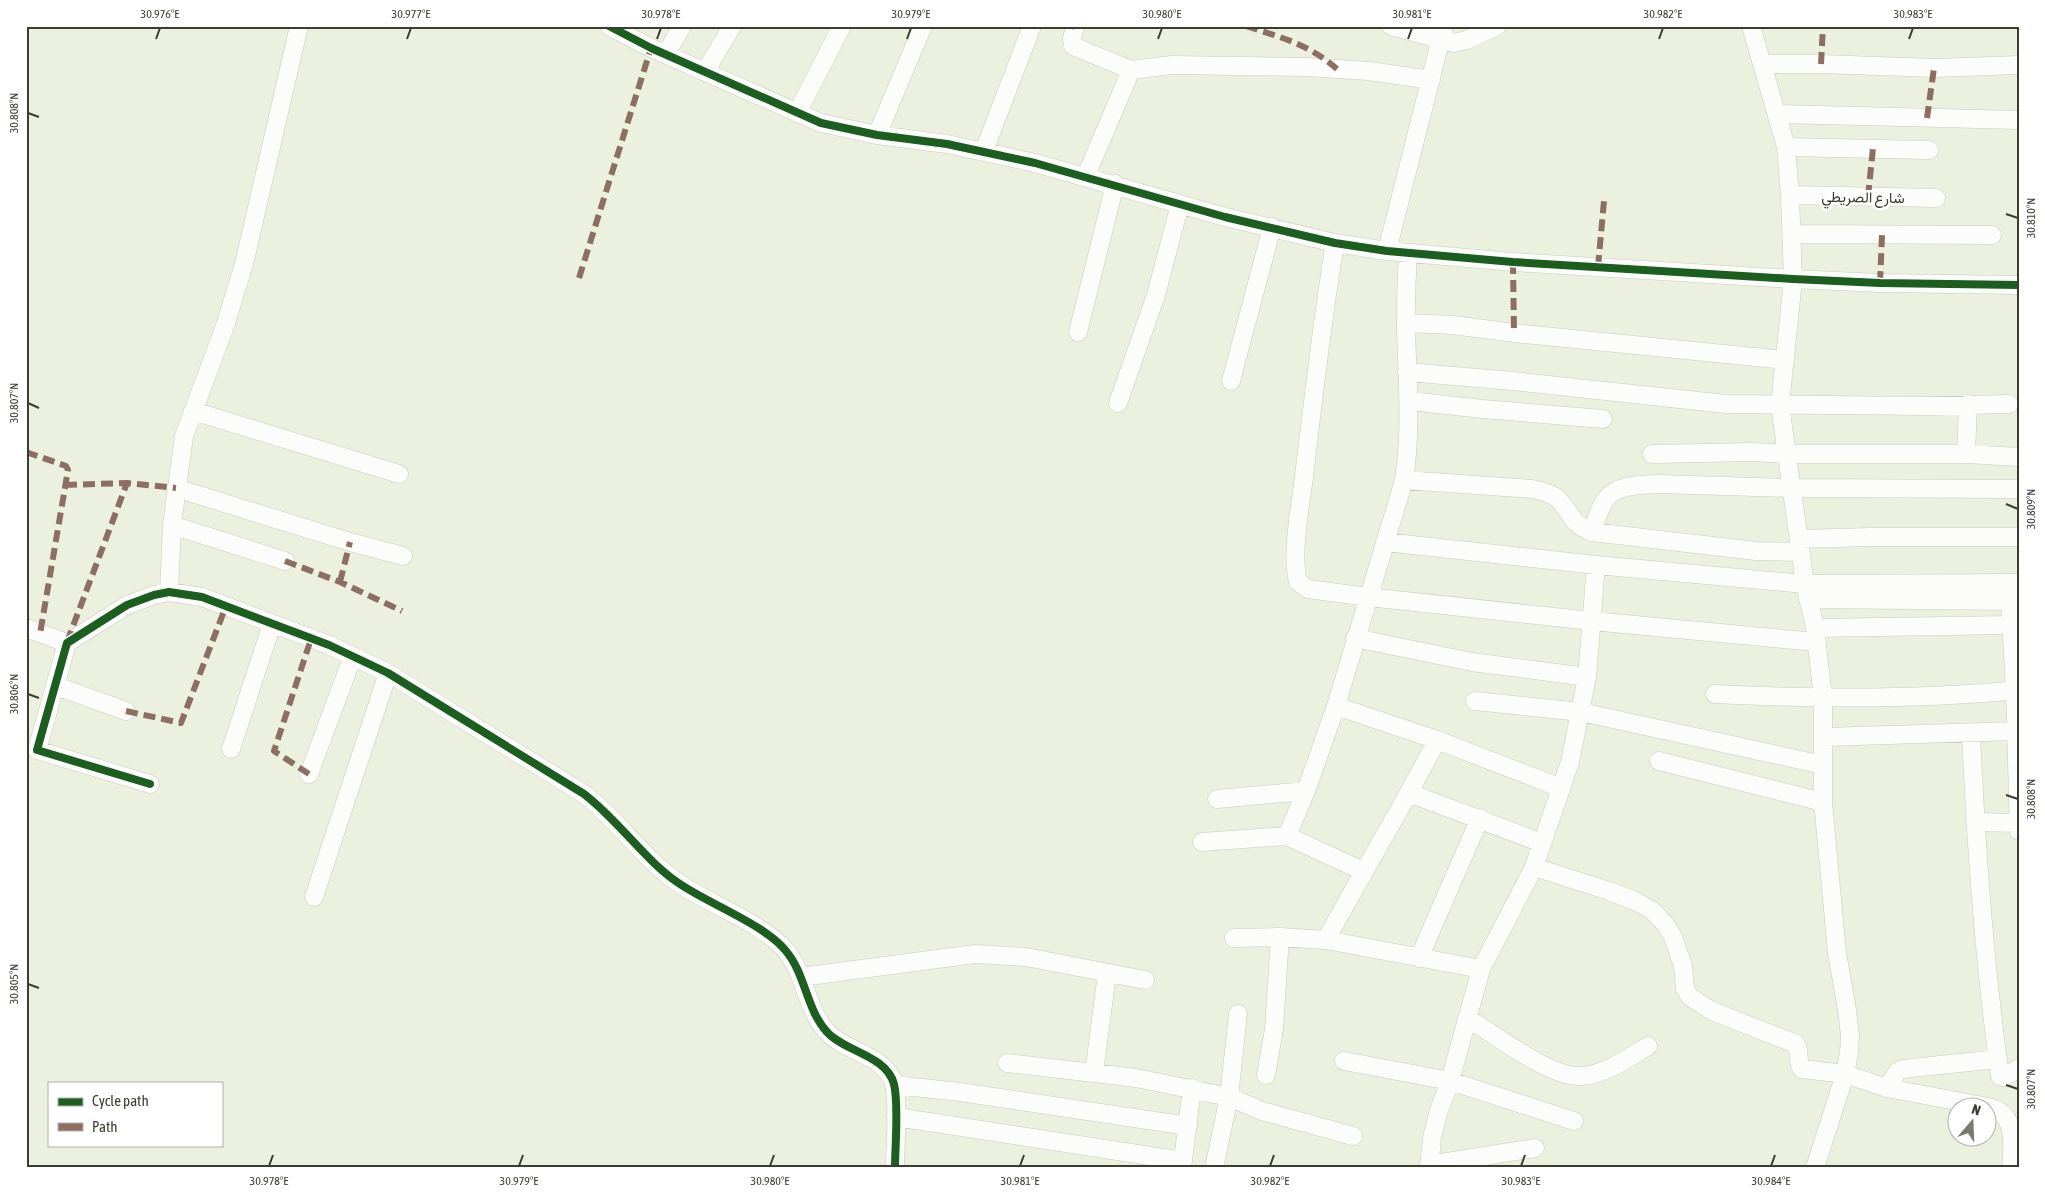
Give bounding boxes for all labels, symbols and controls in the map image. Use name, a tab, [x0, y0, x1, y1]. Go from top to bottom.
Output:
text: 30.976°E	[141, 7, 179, 21]
text: 30.977°E	[392, 7, 430, 21]
text: 30.978°E	[642, 7, 680, 21]
text: 30.979°E	[892, 7, 930, 21]
text: 30.980°E	[1143, 7, 1181, 21]
text: 30.981°E	[1393, 7, 1431, 21]
text: 30.982°E	[1644, 7, 1682, 21]
text: 30.983°E	[1894, 7, 1932, 21]
text: 30.808°N	[7, 93, 21, 133]
street label: شارع الصريطي	[1821, 188, 1905, 211]
text: 30.810°N	[2024, 198, 2038, 238]
text: 30.807°N	[7, 383, 21, 423]
text: 30.809°N	[2024, 489, 2038, 529]
text: 30.806°N	[7, 674, 21, 714]
text: 30.808°N	[2024, 779, 2038, 819]
text: 30.805°N	[7, 964, 21, 1004]
text: 30.807°N	[2024, 1069, 2038, 1109]
legend	[48, 1082, 222, 1146]
text: Cycle path	[92, 1092, 149, 1109]
north arrow	[1948, 1096, 1998, 1146]
text: N	[1970, 1101, 1983, 1119]
text: Path	[92, 1118, 118, 1135]
text: 30.978°E	[250, 1174, 288, 1188]
text: 30.979°E	[500, 1174, 538, 1188]
text: 30.980°E	[751, 1174, 789, 1188]
text: 30.981°E	[1001, 1174, 1039, 1188]
text: 30.982°E	[1251, 1174, 1289, 1188]
text: 30.983°E	[1502, 1174, 1540, 1188]
text: 30.984°E	[1752, 1174, 1790, 1188]

